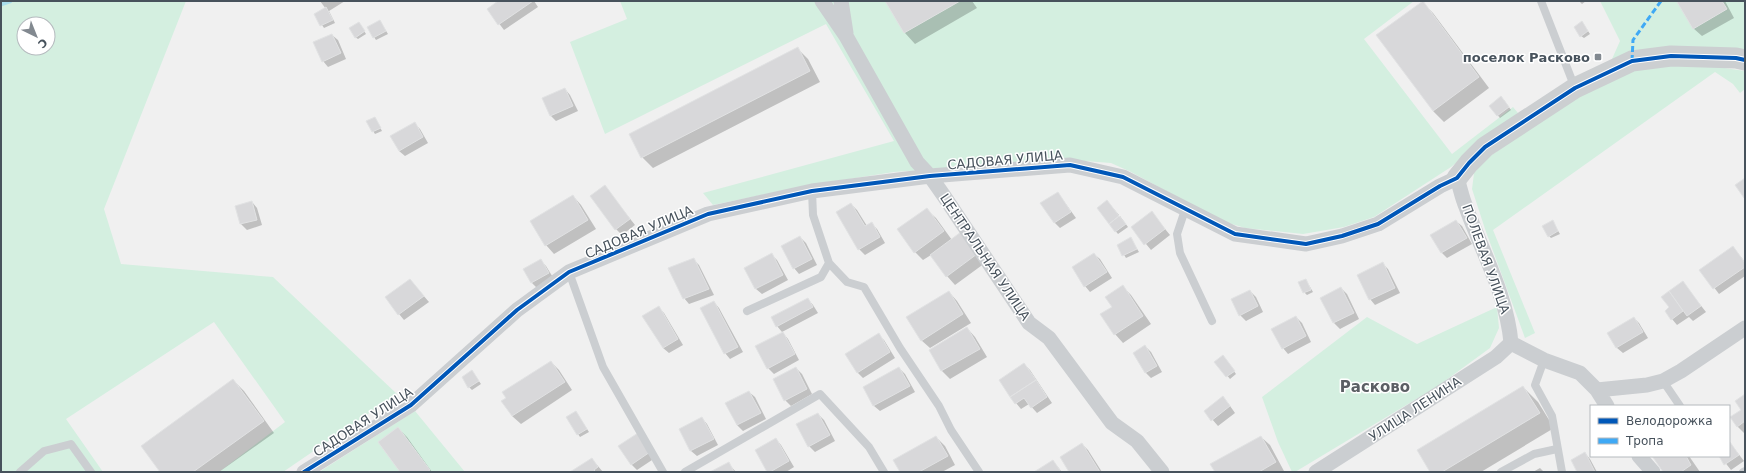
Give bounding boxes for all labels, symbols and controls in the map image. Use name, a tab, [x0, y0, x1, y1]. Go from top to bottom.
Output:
north arrow	[16, 16, 56, 56]
text: С	[35, 35, 50, 50]
place label: поселок Расково	[1463, 50, 1590, 65]
marker: поселок Расково	[1593, 52, 1603, 62]
street label: САДОВАЯ УЛИЦА	[947, 147, 1063, 173]
street label: ЦЕНТРАЛЬНАЯ УЛИЦА	[937, 191, 1033, 323]
street label: САДОВАЯ УЛИЦА	[583, 202, 695, 262]
street label: ПОЛЕВАЯ УЛИЦА	[1459, 202, 1513, 316]
street label: УЛИЦА ЛЕНИНА	[1366, 374, 1464, 444]
district label: Расково	[1340, 378, 1410, 396]
street label: САДОВАЯ УЛИЦА	[310, 384, 416, 460]
legend	[1590, 405, 1730, 457]
text: Велодорожка	[1626, 414, 1713, 428]
text: Тропа	[1625, 434, 1664, 448]

